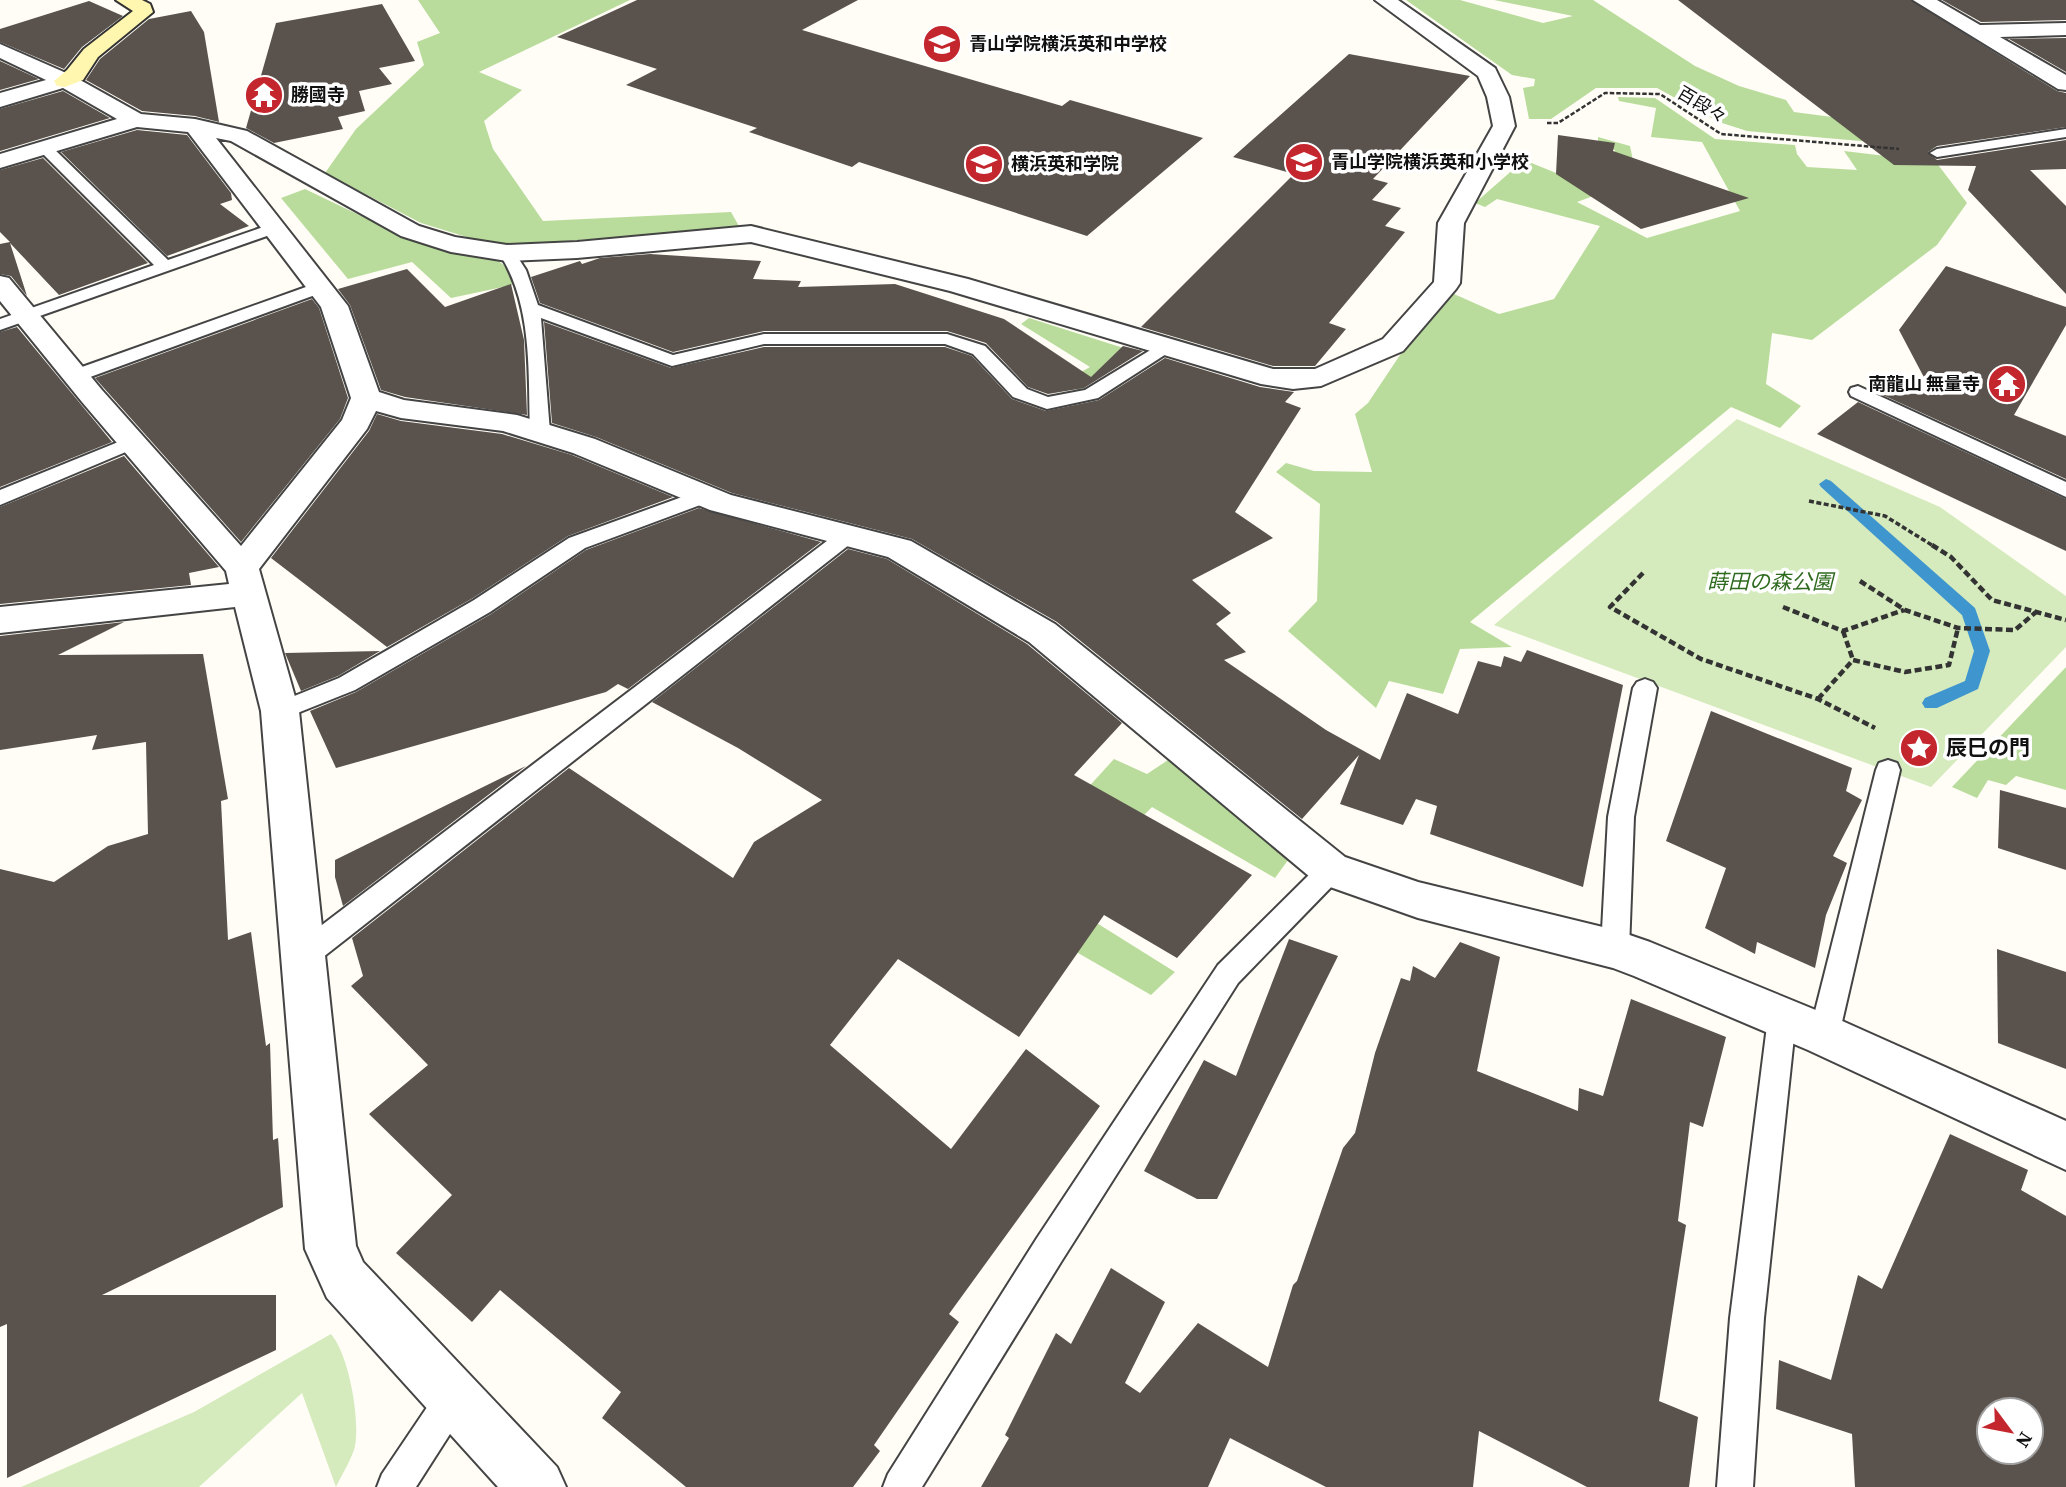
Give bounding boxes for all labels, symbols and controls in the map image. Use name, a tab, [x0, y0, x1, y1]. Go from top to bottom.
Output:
school or university icon: 青山学院横浜英和中学校	[921, 23, 963, 65]
place label: 青山学院横浜英和中学校	[969, 31, 1167, 56]
temple icon: 勝國寺	[243, 74, 285, 116]
street label: 百段々	[1673, 80, 1732, 129]
place label: 勝國寺	[291, 82, 345, 107]
school or university icon: 青山学院横浜英和小学校	[1283, 141, 1325, 183]
school or university icon: 横浜英和学院	[963, 143, 1005, 185]
place label: 青山学院横浜英和小学校	[1331, 149, 1529, 174]
place label: 横浜英和学院	[1011, 151, 1119, 176]
temple icon: 南龍山 無量寺	[1986, 363, 2028, 405]
place label: 南龍山 無量寺	[1868, 371, 1980, 396]
park label: 蒔田の森公園	[1707, 567, 1836, 596]
place icon: 辰巳の門	[1898, 727, 1940, 769]
place label: 辰巳の門	[1946, 733, 2030, 762]
north arrow	[1975, 1396, 2045, 1466]
text: N	[2010, 1427, 2039, 1453]

